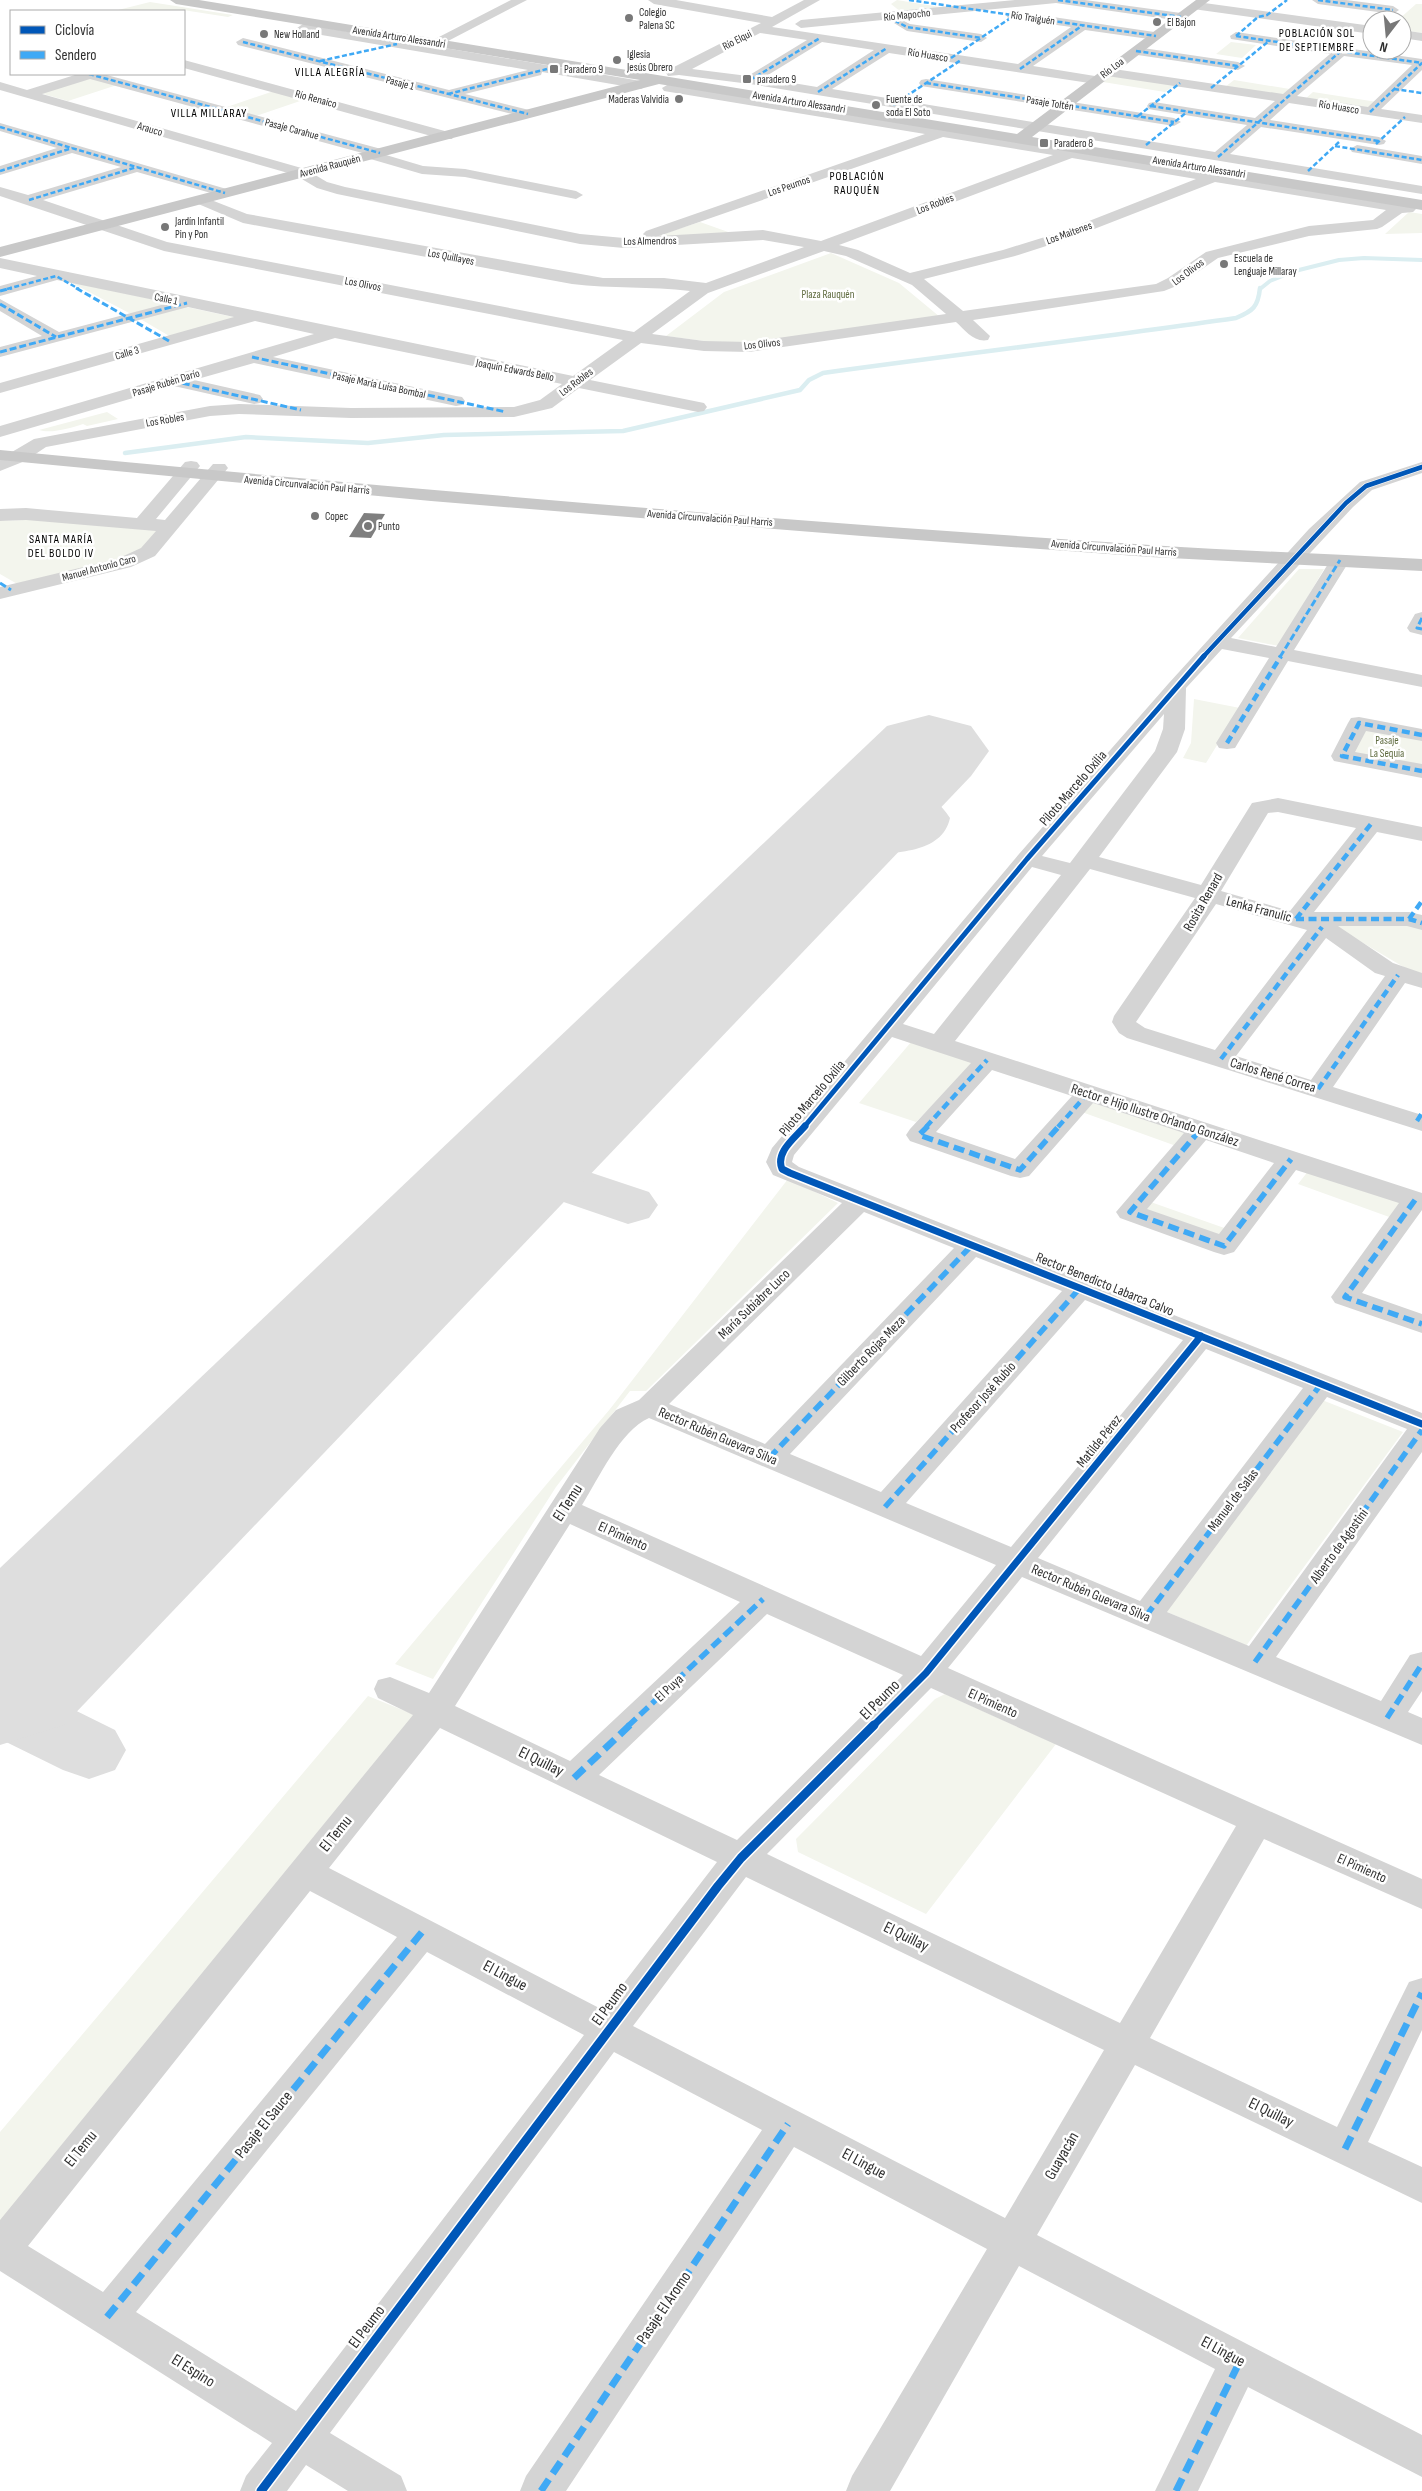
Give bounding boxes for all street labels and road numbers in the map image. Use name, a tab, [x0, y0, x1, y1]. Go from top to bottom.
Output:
street label: Río Mapocho	[883, 6, 931, 24]
street label: Río Traiguén	[1010, 8, 1056, 28]
street label: Avenida Arturo Alessandri	[351, 23, 446, 51]
street label: Río Elqui	[720, 27, 754, 53]
street label: Río Huasco	[907, 45, 950, 65]
street label: Río Loa	[1098, 55, 1126, 81]
street label: Pasaje 1	[384, 73, 416, 93]
street label: Río Renaico	[294, 87, 339, 111]
street label: Avenida Arturo Alessandri	[751, 88, 846, 116]
street label: Pasaje Toltén	[1025, 93, 1075, 113]
street label: Río Huasco	[1318, 97, 1361, 117]
street label: Pasaje Carahue	[264, 116, 320, 142]
street label: Arauco	[135, 119, 165, 139]
street label: Avenida Rauquén	[297, 152, 362, 181]
street label: Avenida Arturo Alessandri	[1151, 153, 1246, 181]
street label: Los Peumos	[766, 173, 812, 199]
street label: Los Robles	[915, 191, 955, 217]
street label: Los Maitenes	[1044, 219, 1094, 247]
street label: Los Almendros	[623, 234, 677, 248]
street label: Los Quillayes	[427, 246, 475, 268]
street label: Los Olivos	[1169, 256, 1207, 288]
street label: Los Olivos	[344, 274, 382, 294]
street label: Calle 1	[153, 290, 179, 308]
street label: Los Olivos	[743, 336, 781, 352]
street label: Calle 3	[114, 343, 141, 363]
street label: Joaquín Edwards Bello	[474, 356, 556, 384]
street label: Los Robles	[557, 365, 595, 399]
street label: Pasaje Rubén Darío	[131, 367, 202, 399]
street label: Pasaje María Luísa Bombal	[331, 369, 427, 401]
street label: Los Robles	[145, 410, 185, 430]
street label: Avenida Circunvalación Paul Harris	[243, 473, 370, 497]
street label: Avenida Circunvalación Paul Harris	[646, 507, 773, 529]
street label: Avenida Circunvalación Paul Harris	[1050, 537, 1177, 559]
street label: Manuel Antonio Caro	[61, 552, 138, 584]
street label: Piloto Marcelo Oxilia	[1036, 747, 1110, 829]
street label: Rosita Renard	[1180, 870, 1227, 934]
street label: Lenka Franulic	[1224, 892, 1294, 926]
street label: Carlos René Correa	[1228, 1054, 1318, 1096]
street label: Piloto Marcelo Oxilia	[775, 1056, 849, 1140]
street label: Rector e Hijo Ilustre Orlando González	[1069, 1080, 1241, 1150]
street label: Rector Benedicto Labarca Calvo	[1033, 1248, 1177, 1320]
street label: María Subiabre Luco	[714, 1265, 794, 1343]
street label: Gilberto Rojas Meza	[833, 1312, 909, 1390]
street label: Profesor José Rubio	[947, 1358, 1020, 1436]
street label: Rector Rubén Guevara Silva	[656, 1403, 780, 1469]
street label: Matilde Pérez	[1073, 1411, 1125, 1471]
street label: Manuel de Salas	[1204, 1465, 1262, 1535]
street label: El Temu	[549, 1481, 587, 1525]
street label: Alberto de Agostini	[1306, 1505, 1372, 1588]
street label: El Pimiento	[596, 1518, 651, 1554]
street label: Rector Rubén Guevara Silva	[1029, 1560, 1153, 1626]
street label: El Puya	[651, 1671, 687, 1705]
street label: El Peumo	[856, 1676, 904, 1724]
street label: El Pimiento	[966, 1685, 1021, 1721]
street label: El Quillay	[515, 1743, 567, 1781]
street label: El Temu	[316, 1812, 356, 1856]
street label: El Pimiento	[1335, 1850, 1390, 1886]
street label: El Quillay	[880, 1918, 932, 1956]
street label: El Lingue	[480, 1956, 530, 1996]
street label: El Peumo	[588, 1979, 632, 2029]
street label: Pasaje El Sauce	[231, 2088, 297, 2162]
street label: El Quillay	[1245, 2094, 1297, 2132]
street label: El Temu	[61, 2127, 101, 2171]
street label: Guayacán	[1041, 2129, 1083, 2183]
street label: El Lingue	[839, 2144, 889, 2184]
street label: Pasaje El Aromo	[633, 2268, 695, 2348]
street label: El Peumo	[345, 2302, 389, 2352]
street label: El Lingue	[1198, 2332, 1248, 2372]
street label: El Espino	[168, 2350, 218, 2392]

